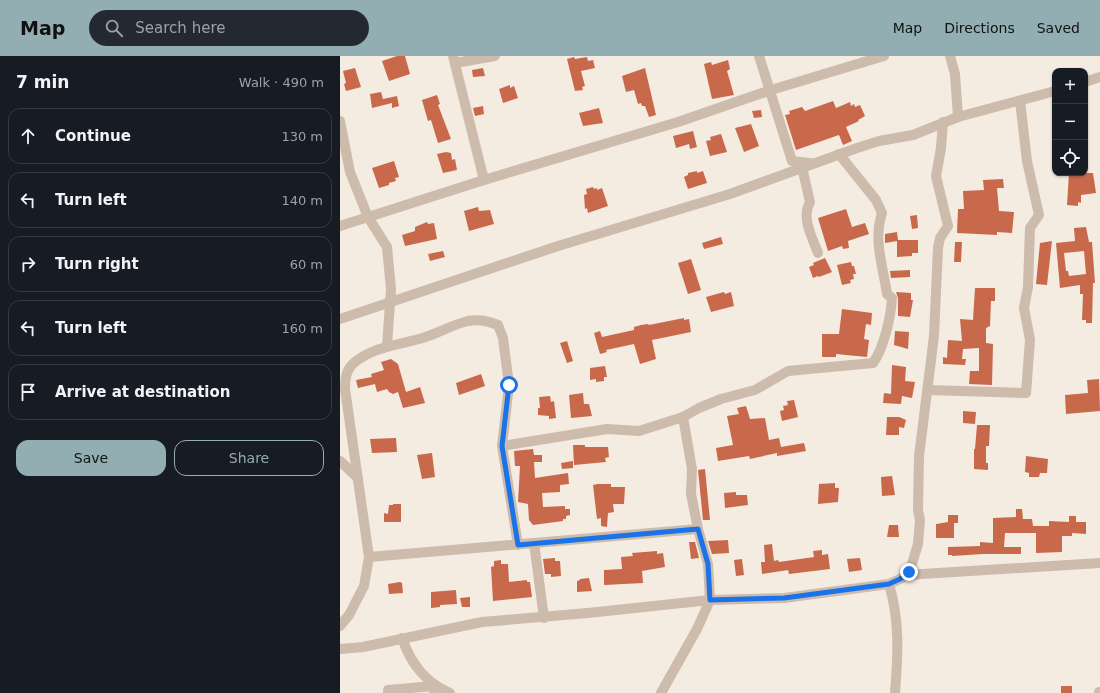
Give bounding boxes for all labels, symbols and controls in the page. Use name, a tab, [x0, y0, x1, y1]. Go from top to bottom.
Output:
search box	[89, 10, 369, 46]
text: Map	[20, 17, 65, 39]
icon: search	[103, 17, 125, 39]
text: Search here	[135, 19, 225, 37]
text: Map	[893, 20, 922, 36]
text: Directions	[944, 20, 1015, 36]
text: Saved	[1037, 20, 1080, 36]
map controls	[1052, 68, 1088, 176]
button: +	[1052, 68, 1088, 104]
text: 7 min	[16, 72, 69, 92]
text: Walk · 490 m	[239, 75, 324, 90]
button: −	[1052, 104, 1088, 140]
icon: ahead	[17, 125, 39, 147]
text: Continue	[55, 127, 131, 145]
text: 130 m	[281, 129, 323, 144]
button: locate	[1052, 140, 1088, 176]
icon: left	[17, 189, 39, 211]
text: Turn left	[55, 191, 127, 209]
text: 140 m	[281, 193, 323, 208]
icon: right	[17, 253, 39, 275]
text: Turn right	[55, 255, 139, 273]
text: 60 m	[290, 257, 323, 272]
icon: left	[17, 317, 39, 339]
text: Turn left	[55, 319, 127, 337]
text: 160 m	[281, 321, 323, 336]
route start	[500, 376, 518, 394]
icon: arrive	[17, 381, 39, 403]
text: Arrive at destination	[55, 383, 230, 401]
button: Save	[16, 440, 166, 476]
button: Share	[174, 440, 324, 476]
route end	[900, 563, 918, 581]

